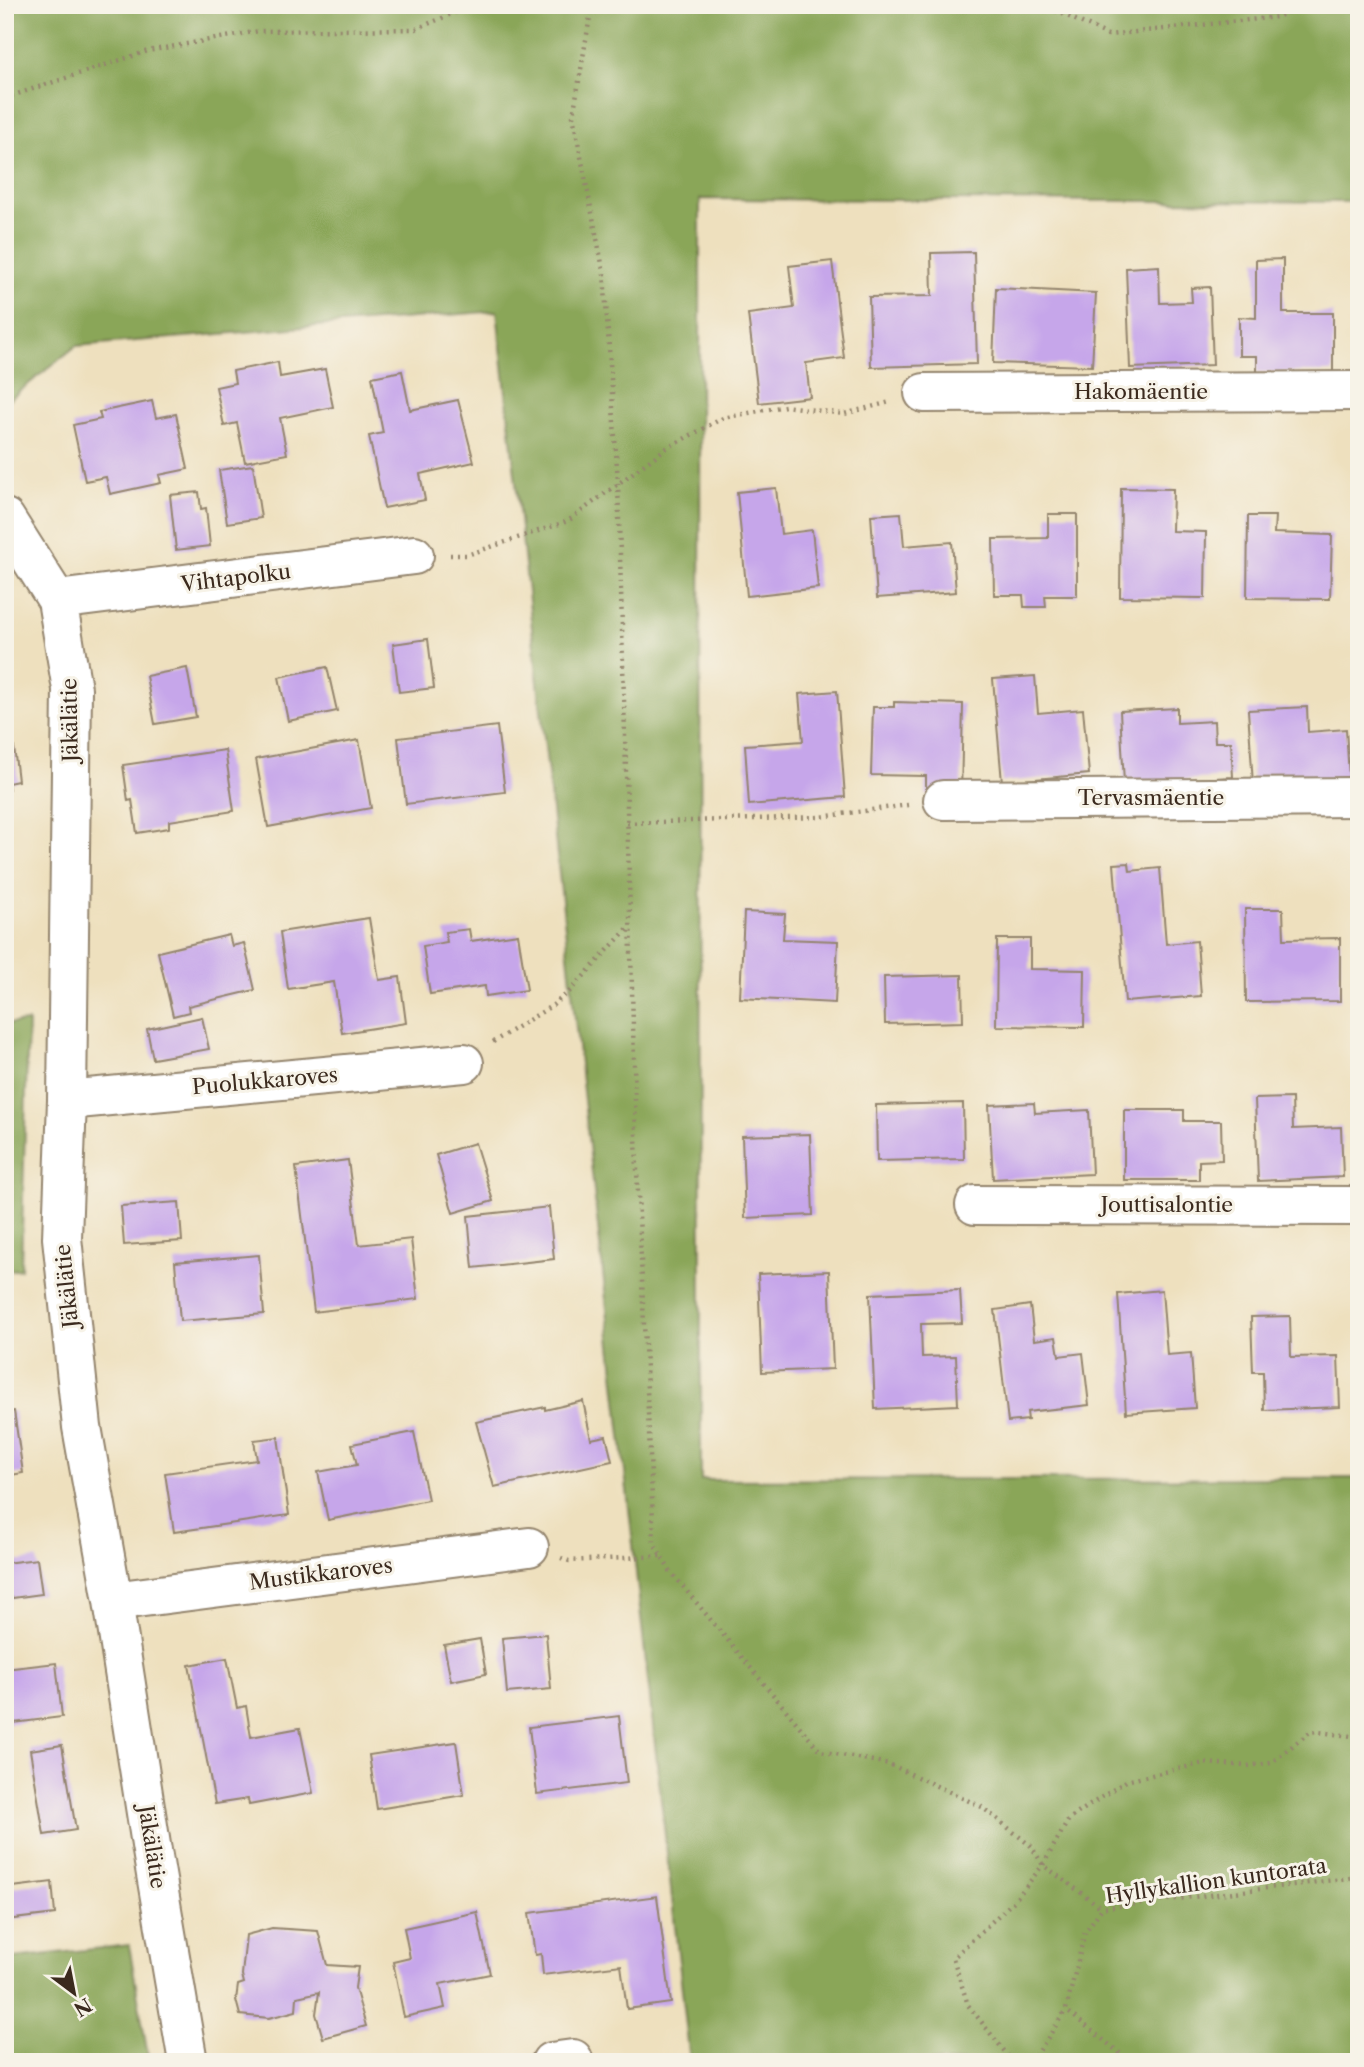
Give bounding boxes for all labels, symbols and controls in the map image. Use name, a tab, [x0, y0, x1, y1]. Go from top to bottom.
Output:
street label: Hakomäentie	[1074, 379, 1208, 404]
street label: Vihtapolku	[179, 558, 292, 597]
street label: Jäkälätie	[56, 678, 83, 765]
street label: Tervasmäentie	[1078, 785, 1224, 810]
street label: Puolukkaroves	[191, 1062, 339, 1099]
street label: Jouttisalontie	[1098, 1192, 1233, 1217]
street label: Jäkälätie	[50, 1243, 84, 1332]
street label: Mustikkaroves	[248, 1552, 394, 1595]
street label: Jäkälätie	[133, 1801, 171, 1890]
street label: Hyllykallion kuntorata	[1104, 1852, 1329, 1908]
north arrow	[38, 1958, 108, 2028]
text: N	[70, 1993, 96, 2021]

